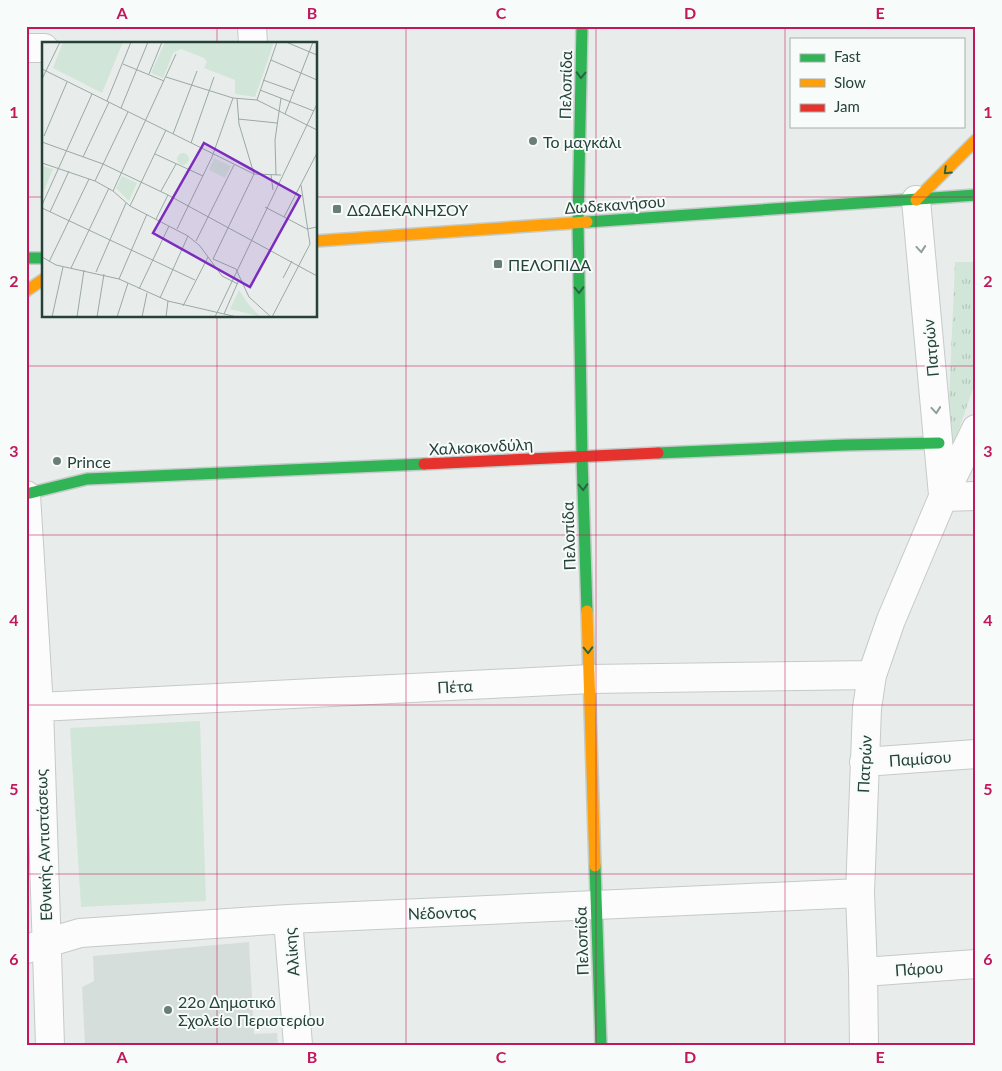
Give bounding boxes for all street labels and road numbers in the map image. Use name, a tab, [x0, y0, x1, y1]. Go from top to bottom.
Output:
street label: Πελοπίδα	[555, 50, 575, 120]
street label: Δωδεκανήσου	[564, 191, 666, 217]
street label: Πατρών	[918, 318, 942, 378]
street label: Χαλκοκονδύλη	[428, 434, 534, 458]
street label: Πελοπίδα	[557, 501, 579, 571]
street label: Πέτα	[437, 676, 474, 696]
street label: Πατρών	[853, 735, 875, 793]
street label: Παμίσου	[888, 746, 952, 770]
street label: Εθνικής Αντιστάσεως	[31, 768, 55, 921]
street label: Νέδοντος	[407, 901, 477, 923]
street label: Πελοπίδα	[570, 906, 592, 976]
street label: Αλίκης	[279, 926, 303, 977]
street label: Πάρου	[894, 957, 944, 979]

